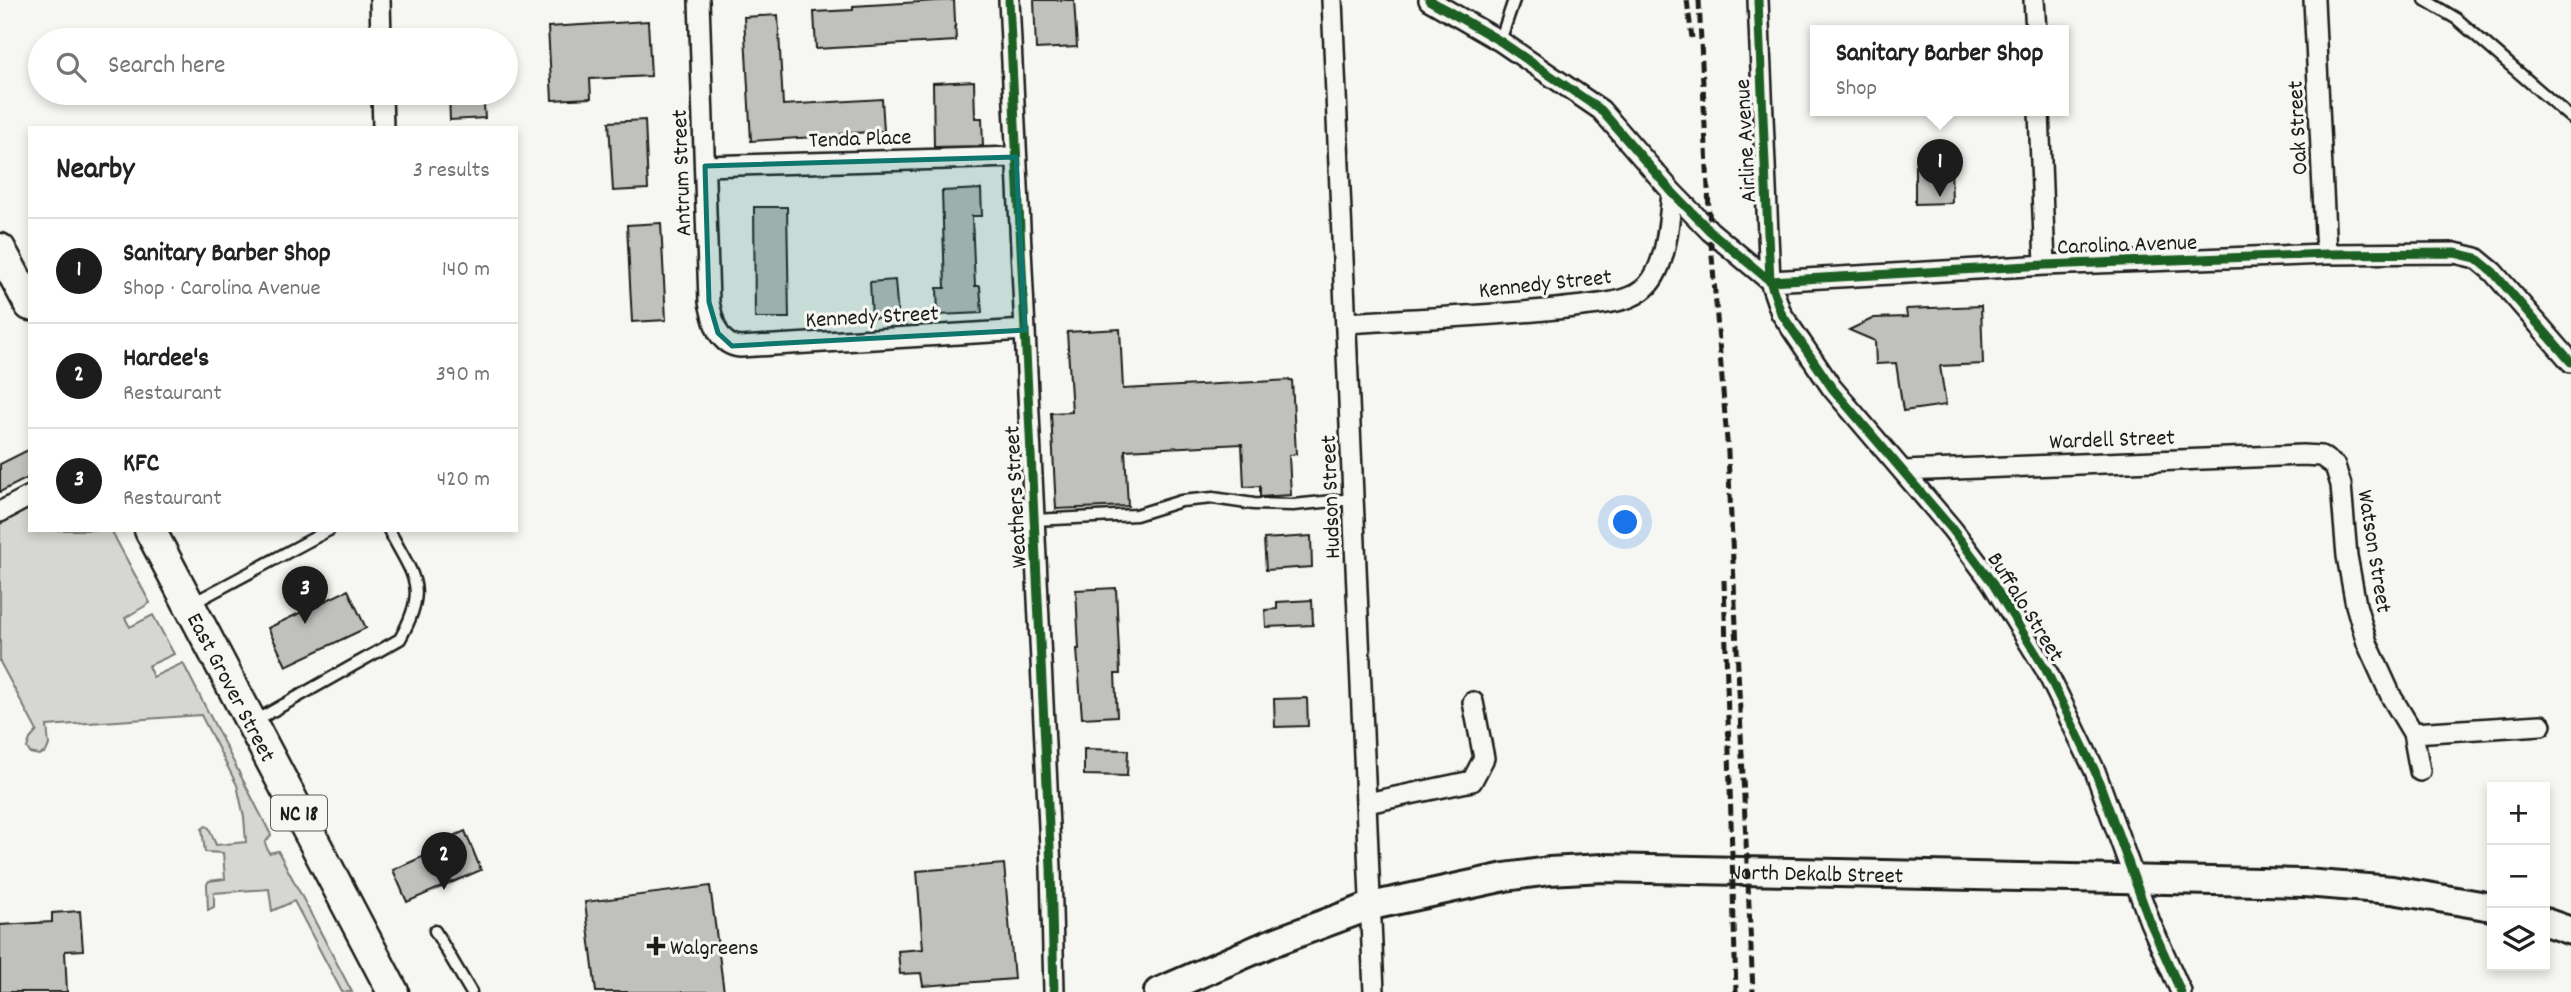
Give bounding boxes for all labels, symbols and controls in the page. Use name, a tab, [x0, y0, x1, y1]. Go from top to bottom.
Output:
popup	[1810, 25, 2069, 116]
search box	[28, 28, 518, 105]
text: Sanitary Barber Shop	[1836, 36, 2043, 73]
icon: search	[52, 48, 90, 86]
text: Search here	[108, 48, 226, 85]
text: Shop	[1836, 73, 1877, 106]
street label: Airline Avenue	[1728, 78, 1767, 204]
street label: Oak Street	[2281, 80, 2318, 176]
street label: Antrum Street	[665, 109, 702, 237]
street label: Tenda Place	[808, 122, 912, 159]
pin: 1	[1917, 139, 1963, 197]
text: Nearby	[56, 150, 134, 193]
text: 3 results	[413, 155, 490, 188]
street label: Carolina Avenue	[2056, 228, 2198, 265]
text: Sanitary Barber Shop	[123, 236, 331, 273]
text: 1	[76, 254, 82, 287]
text: 140 m	[442, 254, 490, 287]
street label: Kennedy Street	[1477, 262, 1613, 309]
text: Shop · Carolina Avenue	[123, 273, 321, 306]
street label: Kennedy Street	[805, 299, 940, 338]
text: Hardee's	[123, 341, 209, 378]
text: 2	[74, 359, 84, 392]
text: 390 m	[436, 359, 490, 392]
text: Restaurant	[123, 378, 222, 411]
street label: Wardell Street	[2049, 423, 2175, 460]
street label: Weathers Street	[997, 425, 1038, 569]
street label: Hudson Street	[1314, 434, 1351, 560]
text: KFC	[123, 446, 159, 483]
text: 3	[74, 464, 84, 497]
text: 420 m	[437, 464, 490, 497]
text: Restaurant	[123, 483, 222, 516]
street label: Watson Street	[2347, 488, 2399, 615]
your location	[1608, 505, 1642, 539]
street label: Buffalo Street	[1977, 547, 2071, 669]
pin: 3	[282, 566, 328, 624]
street label: East Grover Street	[176, 608, 282, 769]
map controls	[2487, 782, 2550, 971]
button: +	[2487, 782, 2550, 845]
road number: NC 18	[271, 796, 327, 830]
pin: 2	[421, 832, 467, 890]
button: −	[2487, 845, 2550, 908]
street label: North Dekalb Street	[1729, 858, 1904, 894]
button: layers	[2487, 908, 2550, 971]
place label: Walgreens	[670, 933, 759, 966]
marker: Walgreens	[648, 938, 664, 954]

